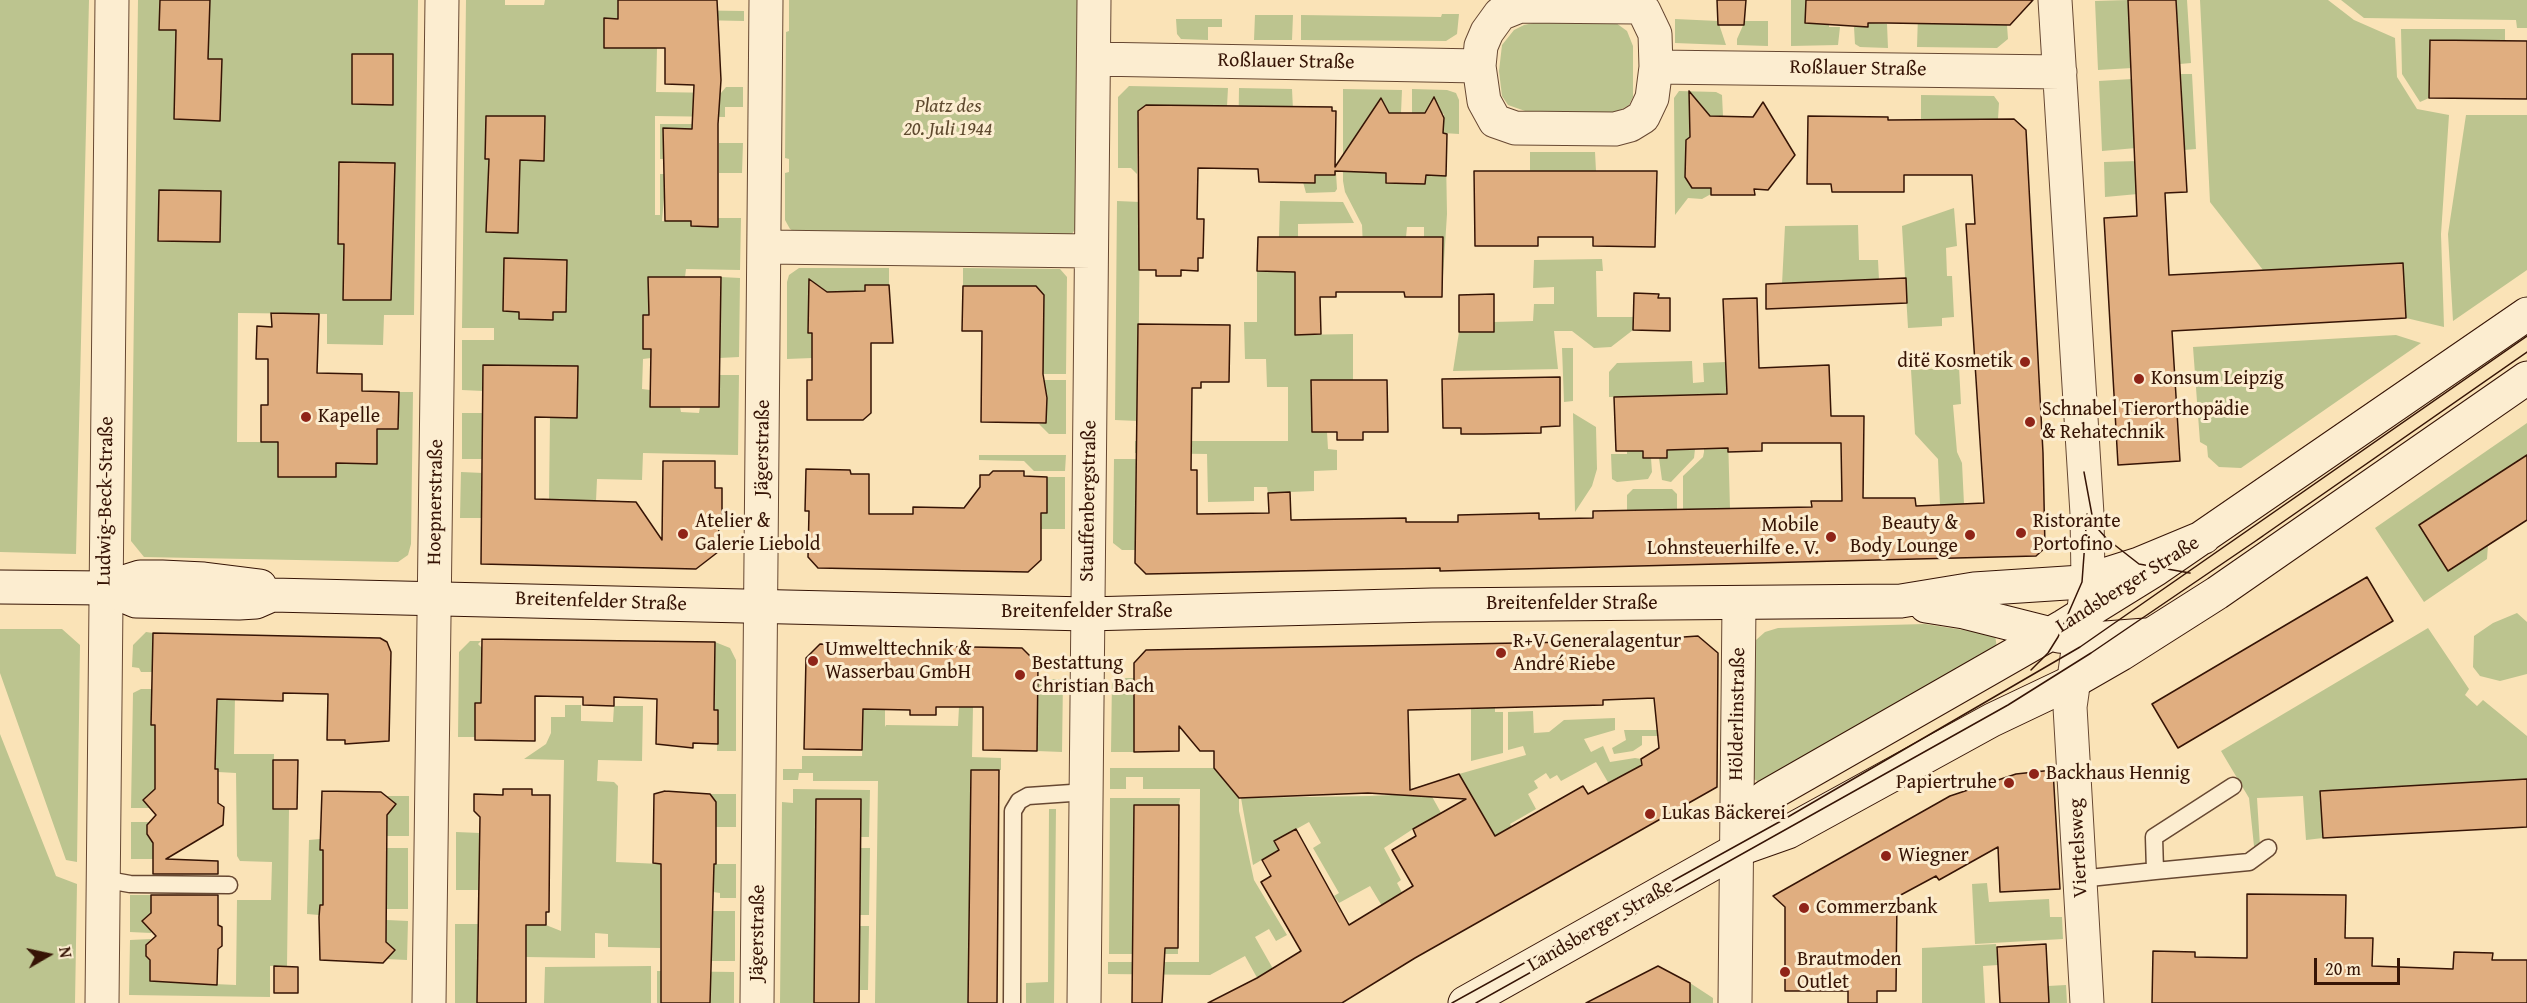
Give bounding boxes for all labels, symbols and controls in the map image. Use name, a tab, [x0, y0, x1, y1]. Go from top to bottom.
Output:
street label: Roßlauer Straße	[1217, 49, 1355, 75]
street label: Roßlauer Straße	[1789, 56, 1927, 82]
park label: Platz des 20. Juli 1944	[904, 95, 992, 142]
place label: ditë Kosmetik	[1897, 350, 2013, 374]
marker: ditë Kosmetik	[2018, 355, 2032, 369]
place label: Konsum Leipzig	[2151, 367, 2284, 391]
marker: Konsum Leipzig	[2132, 372, 2146, 386]
place label: Schnabel Tierorthopädie & Rehatechnik	[2042, 398, 2249, 445]
street label: Jägerstraße	[750, 399, 776, 497]
place label: Kapelle	[318, 405, 380, 429]
marker: Kapelle	[299, 410, 313, 424]
marker: Schnabel Tierorthopädie & Rehatechnik	[2023, 415, 2037, 429]
street label: Ludwig-Beck-Straße	[93, 416, 119, 586]
street label: Stauffenbergstraße	[1076, 420, 1102, 582]
street label: Hoepnerstraße	[423, 439, 449, 565]
place label: Atelier & Galerie Liebold	[695, 510, 820, 557]
place label: Ristorante Portofino	[2033, 510, 2121, 557]
place label: Beauty & Body Lounge	[1850, 512, 1958, 559]
place label: Mobile Lohnsteuerhilfe e. V.	[1647, 514, 1819, 561]
marker: Ristorante Portofino	[2014, 526, 2028, 540]
marker: Atelier & Galerie Liebold	[676, 527, 690, 541]
marker: Beauty & Body Lounge	[1963, 528, 1977, 542]
marker: Mobile Lohnsteuerhilfe e. V.	[1824, 530, 1838, 544]
street label: Landsberger Straße	[2052, 531, 2204, 639]
street label: Breitenfelder Straße	[515, 587, 687, 617]
street label: Breitenfelder Straße	[1486, 592, 1658, 616]
street label: Breitenfelder Straße	[1001, 600, 1173, 624]
place label: R+V Generalagentur André Riebe	[1513, 630, 1681, 677]
place label: Umwelttechnik & Wasserbau GmbH	[825, 638, 972, 685]
marker: R+V Generalagentur André Riebe	[1494, 646, 1508, 660]
street label: Hölderlinstraße	[1725, 647, 1751, 781]
place label: Bestattung Christian Bach	[1032, 652, 1154, 699]
marker: Umwelttechnik & Wasserbau GmbH	[806, 654, 820, 668]
marker: Bestattung Christian Bach	[1013, 668, 1027, 682]
place label: Backhaus Hennig	[2046, 762, 2190, 786]
marker: Backhaus Hennig	[2027, 767, 2041, 781]
place label: Papiertruhe	[1896, 771, 1997, 795]
marker: Papiertruhe	[2002, 776, 2016, 790]
street label: Viertelsweg	[2064, 798, 2094, 898]
place label: Lukas Bäckerei	[1662, 802, 1786, 826]
marker: Lukas Bäckerei	[1643, 807, 1657, 821]
place label: Wiegner	[1898, 844, 1969, 868]
marker: Wiegner	[1879, 849, 1893, 863]
street label: Landsberger Straße	[1524, 874, 1678, 978]
street label: Jägerstraße	[745, 884, 771, 982]
place label: Commerzbank	[1816, 896, 1937, 920]
marker: Commerzbank	[1797, 901, 1811, 915]
north arrow	[18, 925, 78, 985]
text: N	[53, 945, 78, 959]
scale bar	[2317, 946, 2402, 984]
place label: Brautmoden Outlet	[1797, 948, 1902, 995]
text: 20 m	[2325, 955, 2361, 982]
marker: Brautmoden Outlet	[1778, 965, 1792, 979]

